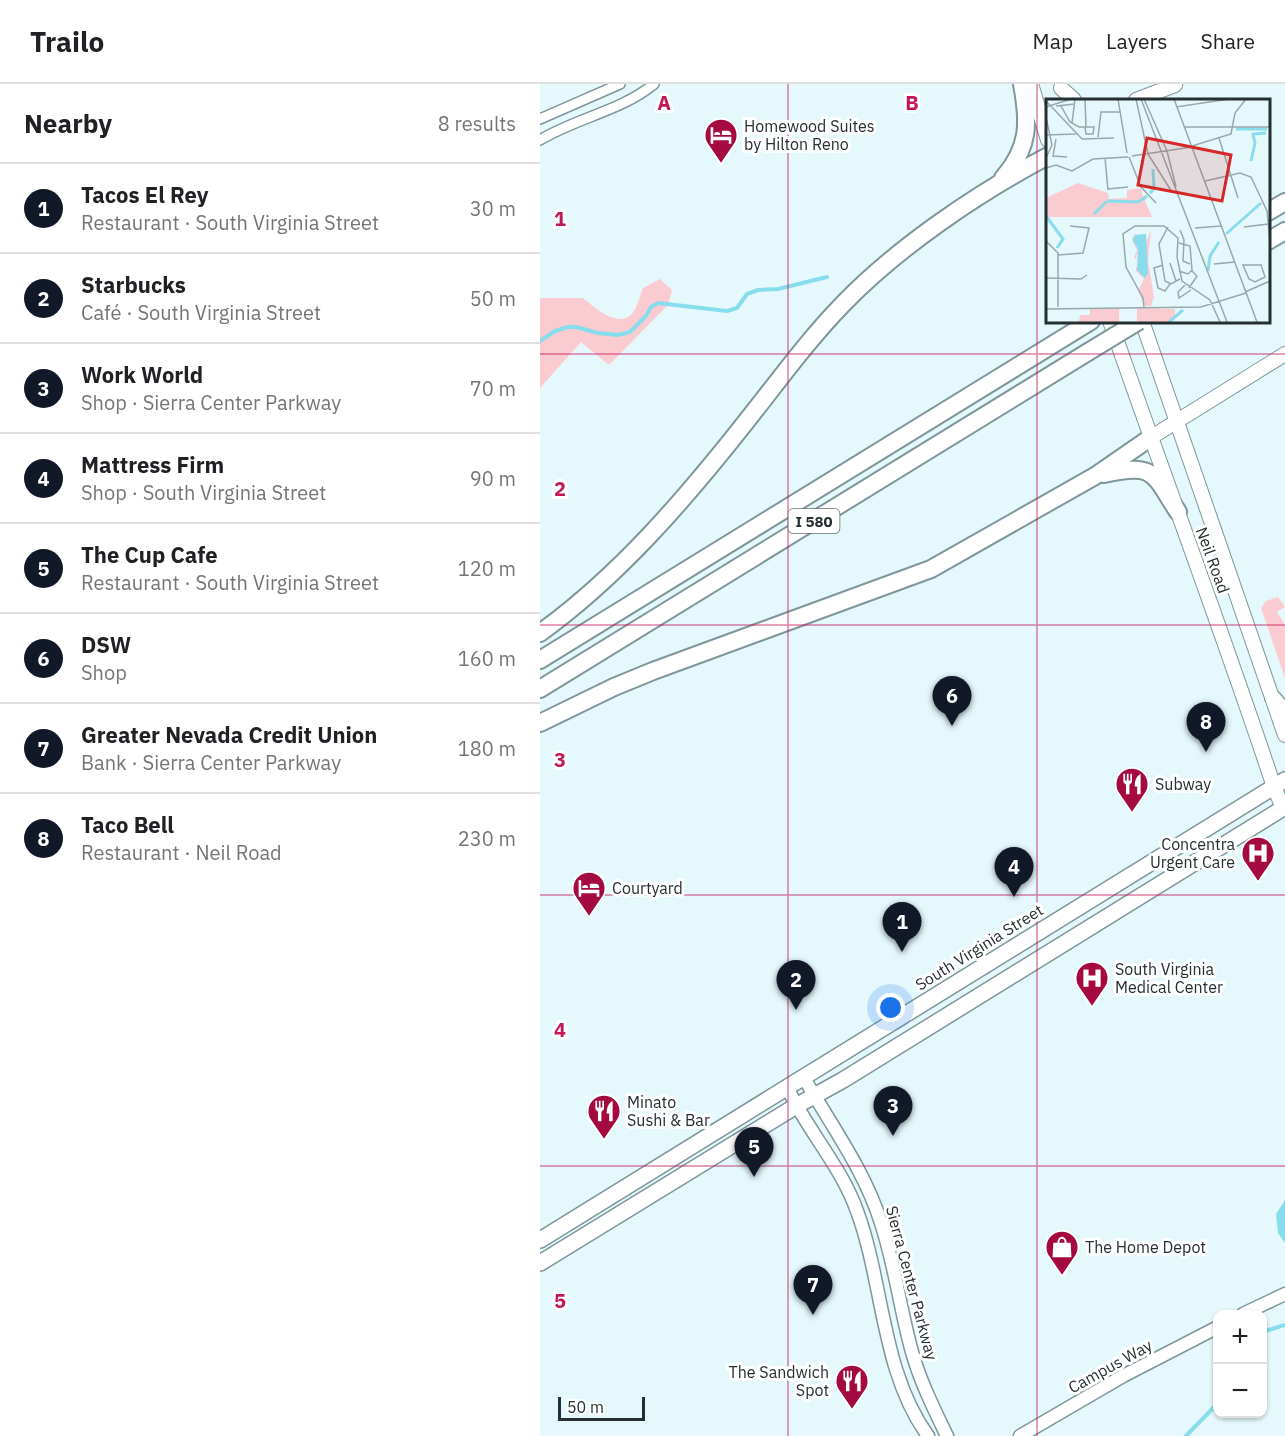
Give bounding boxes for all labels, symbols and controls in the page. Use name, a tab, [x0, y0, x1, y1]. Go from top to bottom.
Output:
text: Trailo	[30, 23, 104, 60]
text: Map	[1033, 27, 1073, 55]
text: Layers	[1106, 27, 1168, 55]
text: Share	[1201, 27, 1255, 55]
text: A	[657, 89, 671, 116]
text: B	[905, 89, 919, 116]
inset map	[1046, 99, 1270, 322]
text: Nearby	[24, 106, 112, 140]
text: 8 results	[438, 110, 516, 137]
place label: Homewood Suites by Hilton Reno	[744, 116, 875, 154]
hotel icon: Homewood Suites by Hilton Reno	[703, 117, 739, 164]
text: Tacos El Rey	[81, 180, 208, 209]
text: 1	[38, 195, 50, 222]
text: 30 m	[470, 195, 516, 222]
text: 1	[554, 205, 566, 232]
text: Restaurant · South Virginia Street	[81, 209, 379, 236]
text: Starbucks	[81, 270, 186, 299]
text: 2	[38, 285, 50, 312]
text: 50 m	[470, 285, 516, 312]
text: Café · South Virginia Street	[81, 299, 321, 326]
text: Work World	[81, 360, 203, 389]
text: 3	[38, 375, 50, 402]
text: 70 m	[470, 375, 516, 402]
text: Shop · Sierra Center Parkway	[81, 389, 341, 416]
text: Mattress Firm	[81, 450, 224, 479]
text: 4	[38, 465, 50, 492]
text: 90 m	[470, 465, 516, 492]
text: 2	[554, 475, 566, 502]
text: Shop · South Virginia Street	[81, 479, 326, 506]
road number: I 580	[788, 509, 840, 533]
street label: Neil Road	[1192, 524, 1234, 596]
text: The Cup Cafe	[81, 540, 218, 569]
text: 5	[38, 555, 50, 582]
text: 120 m	[458, 555, 516, 582]
text: Restaurant · South Virginia Street	[81, 569, 379, 596]
text: DSW	[81, 630, 131, 659]
text: 6	[38, 645, 50, 672]
text: 160 m	[458, 645, 516, 672]
text: Shop	[81, 659, 127, 686]
pin: 6	[932, 676, 972, 726]
pin: 8	[1186, 702, 1226, 752]
text: Greater Nevada Credit Union	[81, 720, 377, 749]
text: 7	[38, 735, 50, 762]
text: 180 m	[458, 735, 516, 762]
text: 3	[554, 746, 566, 773]
text: Bank · Sierra Center Parkway	[81, 749, 341, 776]
restaurant icon: Subway	[1114, 766, 1150, 813]
place label: Subway	[1155, 774, 1211, 794]
text: Taco Bell	[81, 810, 174, 839]
text: 8	[38, 825, 50, 852]
text: 230 m	[458, 825, 516, 852]
place label: Concentra Urgent Care	[1150, 834, 1235, 872]
hospital icon: Concentra Urgent Care	[1240, 835, 1276, 882]
text: Restaurant · Neil Road	[81, 839, 282, 866]
pin: 4	[994, 848, 1034, 897]
hotel icon: Courtyard	[571, 870, 607, 917]
place label: Courtyard	[612, 878, 683, 898]
street label: South Virginia Street	[911, 900, 1047, 994]
pin: 1	[882, 902, 922, 952]
place label: South Virginia Medical Center	[1115, 959, 1223, 997]
pin: 2	[776, 960, 816, 1010]
hospital icon: South Virginia Medical Center	[1074, 960, 1110, 1007]
your location	[876, 993, 905, 1022]
text: 4	[554, 1016, 566, 1043]
pin: 3	[874, 1086, 912, 1136]
place label: Minato Sushi & Bar	[627, 1092, 710, 1130]
restaurant icon: Minato Sushi & Bar	[586, 1093, 622, 1140]
pin: 5	[734, 1128, 774, 1177]
street label: Sierra Center Parkway	[882, 1204, 942, 1362]
shop icon: The Home Depot	[1044, 1229, 1080, 1276]
place label: The Home Depot	[1085, 1237, 1206, 1257]
pin: 7	[794, 1266, 832, 1315]
text: 5	[554, 1287, 566, 1314]
map controls	[1213, 1310, 1267, 1418]
button: +	[1213, 1310, 1267, 1364]
street label: Campus Way	[1065, 1335, 1155, 1397]
place label: The Sandwich Spot	[729, 1362, 829, 1400]
restaurant icon: The Sandwich Spot	[834, 1363, 870, 1410]
button: −	[1213, 1364, 1267, 1418]
scale bar	[558, 1394, 645, 1422]
text: 50 m	[567, 1397, 604, 1417]

